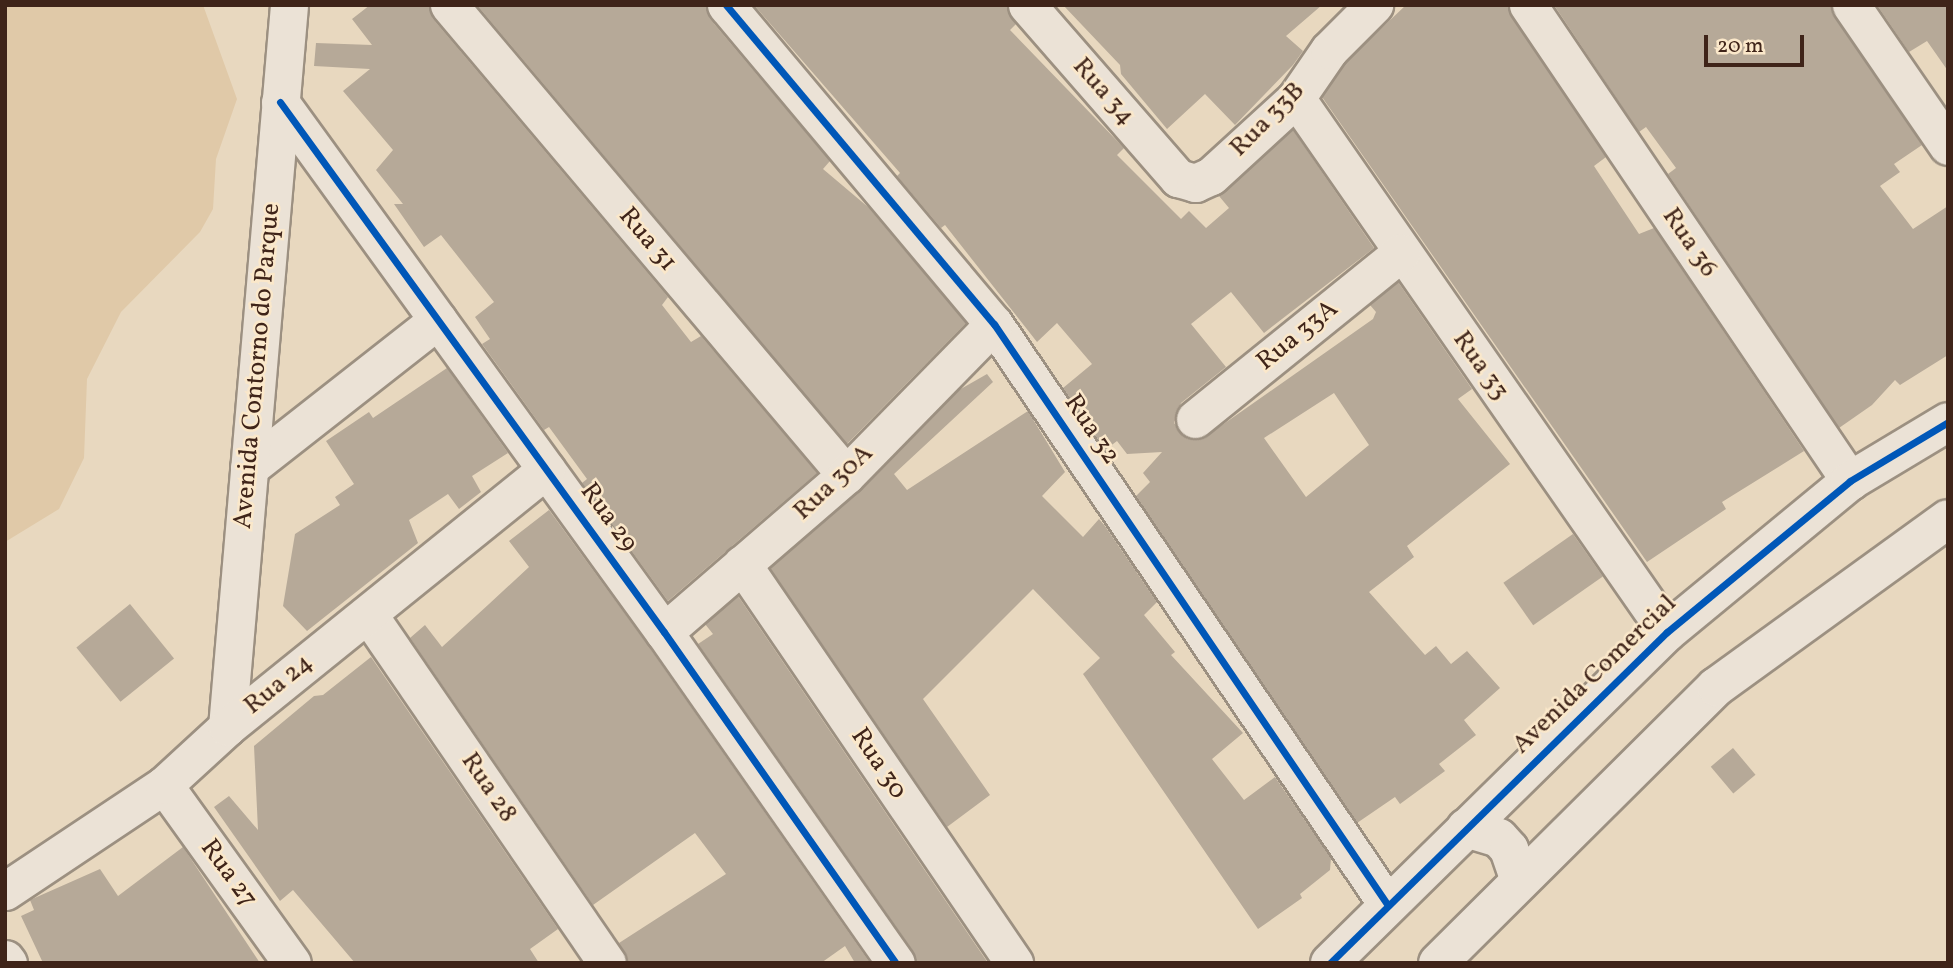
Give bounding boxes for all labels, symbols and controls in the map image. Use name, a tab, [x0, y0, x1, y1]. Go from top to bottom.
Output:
scale bar	[1708, 21, 1808, 65]
text: 20 m	[1717, 32, 1763, 61]
street label: Rua 34	[1065, 52, 1141, 132]
street label: Rua 33B	[1224, 76, 1312, 164]
street label: Avenida Contorno do Parque	[228, 202, 288, 530]
street label: Rua 31	[611, 202, 683, 278]
street label: Rua 36	[1655, 202, 1723, 284]
street label: Rua 33A	[1251, 294, 1345, 378]
street label: Rua 33	[1445, 325, 1515, 407]
street label: Rua 32	[1056, 389, 1126, 471]
street label: Rua 30A	[788, 438, 880, 528]
street label: Rua 29	[573, 477, 643, 559]
street label: Avenida Comercial	[1507, 589, 1683, 761]
street label: Rua 24	[238, 648, 320, 722]
street label: Rua 30	[843, 723, 913, 805]
street label: Rua 28	[453, 747, 523, 829]
street label: Rua 27	[193, 834, 263, 914]

